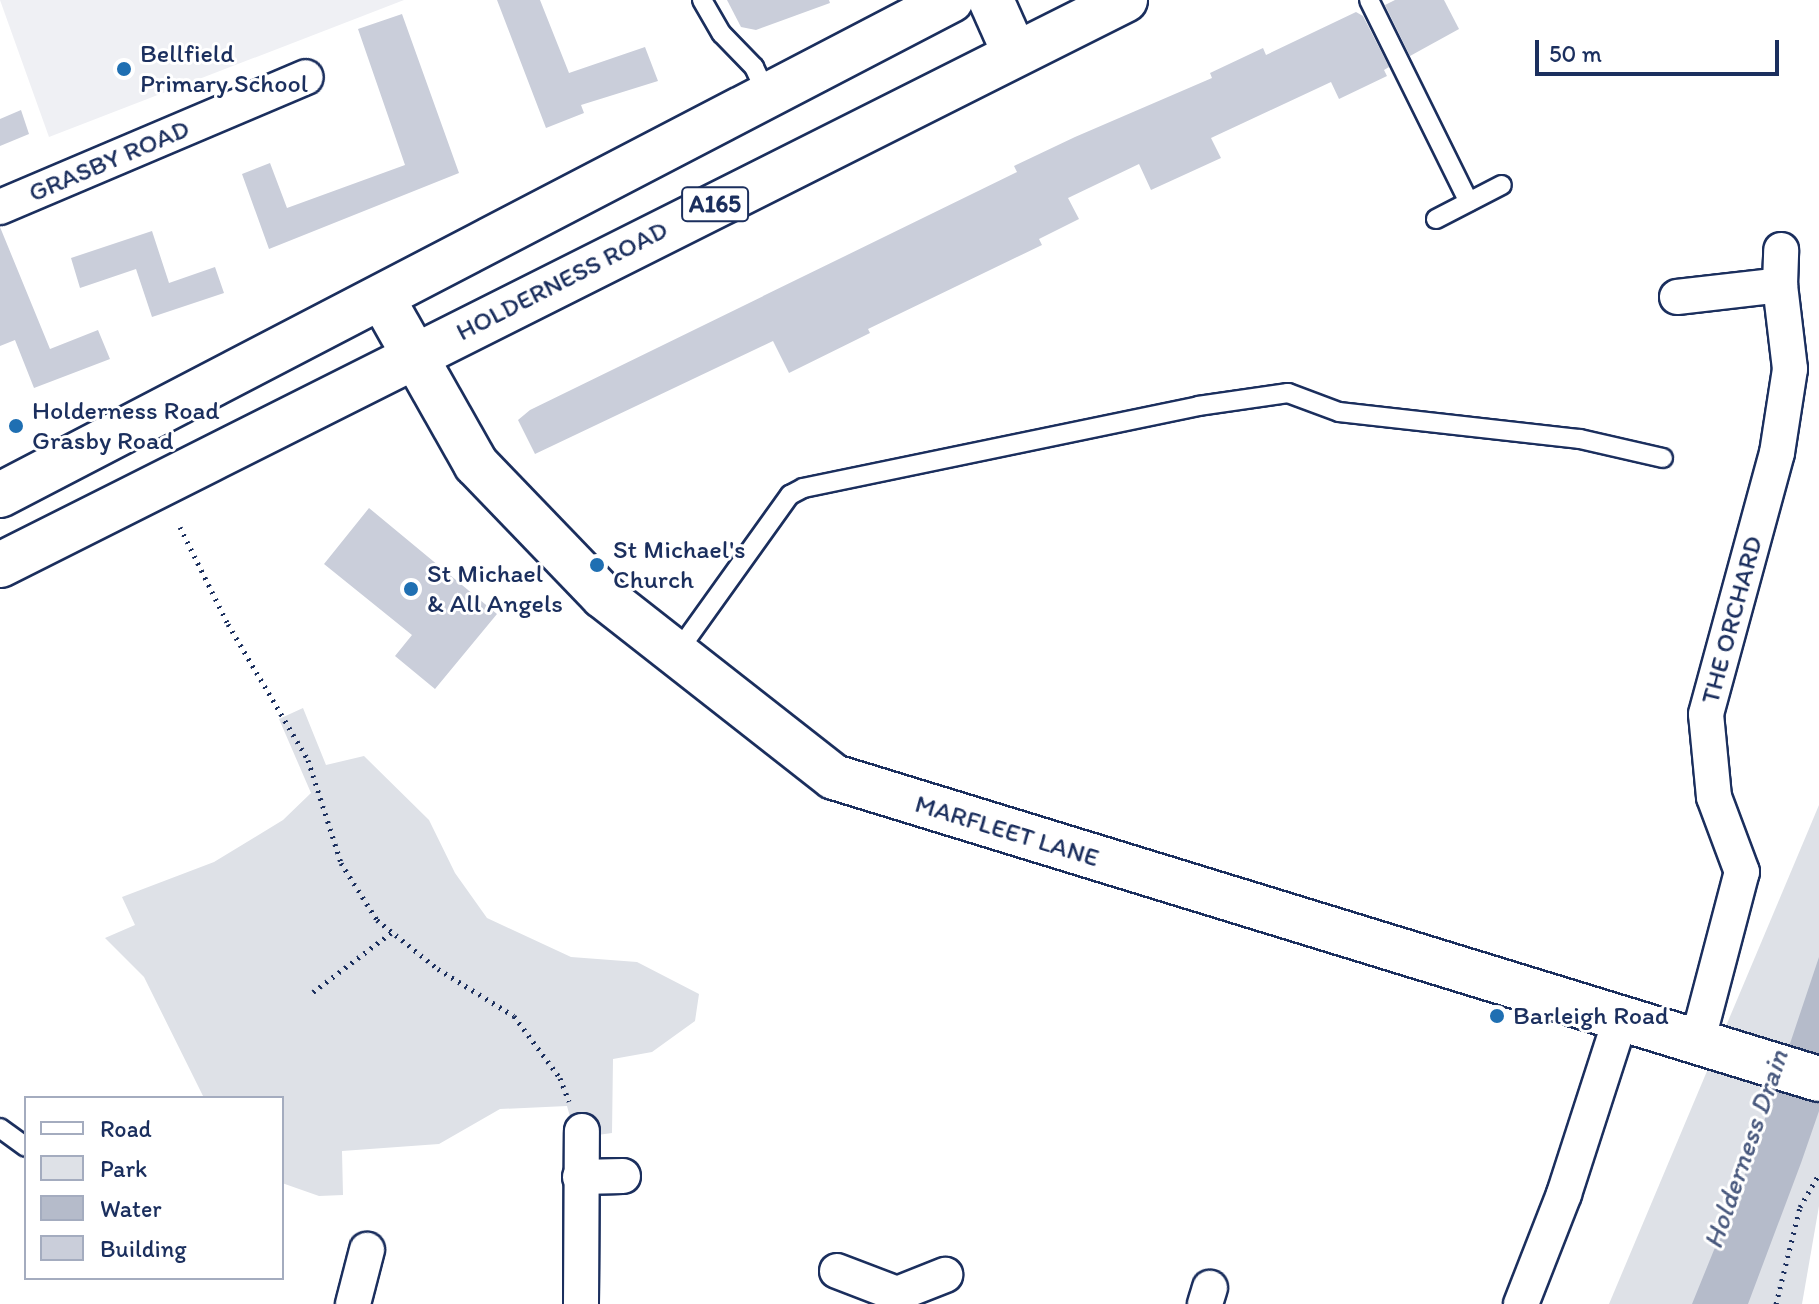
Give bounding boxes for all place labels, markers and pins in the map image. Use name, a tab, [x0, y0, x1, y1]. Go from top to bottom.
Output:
place label: Bellfield Primary School	[140, 38, 308, 100]
marker: Bellfield Primary School	[115, 60, 133, 78]
place label: Holderness Road Grasby Road	[32, 395, 220, 456]
marker: Holderness Road Grasby Road	[7, 417, 25, 435]
place label: St Michael's Church	[613, 534, 745, 596]
marker: St Michael's Church	[588, 556, 606, 574]
place label: St Michael & All Angels	[427, 558, 563, 620]
marker: St Michael & All Angels	[402, 580, 420, 598]
place label: Barleigh Road	[1513, 1000, 1669, 1032]
marker: Barleigh Road	[1488, 1007, 1506, 1025]

